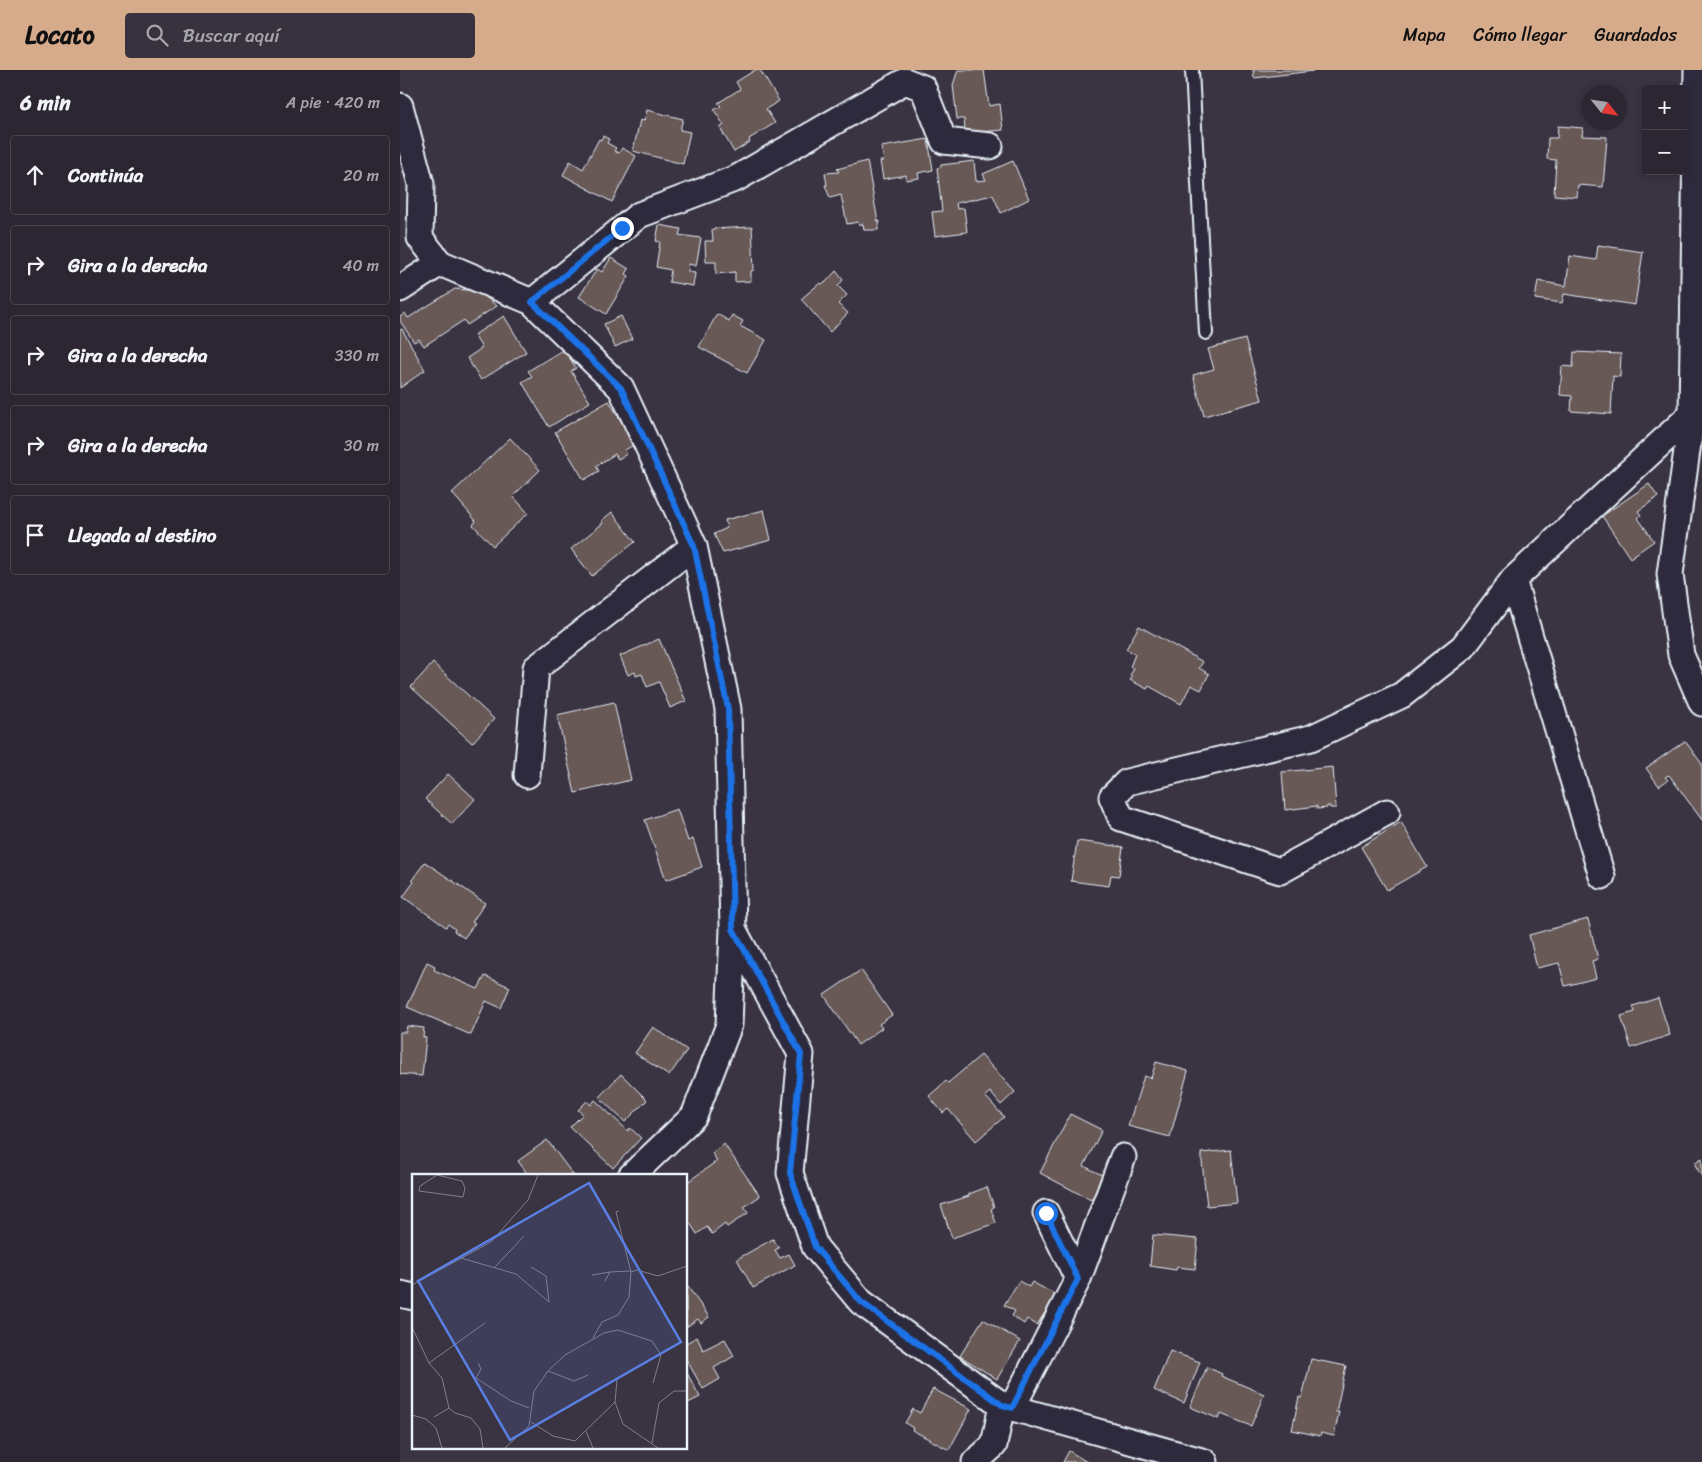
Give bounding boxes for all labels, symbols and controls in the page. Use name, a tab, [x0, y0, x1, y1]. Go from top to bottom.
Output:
search box	[125, 13, 475, 58]
text: Locato	[25, 14, 95, 56]
text: Buscar aquí	[183, 19, 280, 52]
text: Mapa	[1403, 19, 1445, 51]
text: Cómo llegar	[1473, 19, 1566, 51]
text: Guardados	[1594, 19, 1677, 51]
icon: search	[143, 21, 171, 49]
text: 6 min	[20, 84, 71, 122]
north arrow	[1582, 85, 1627, 130]
map controls	[1642, 85, 1687, 175]
button: +	[1642, 85, 1687, 130]
text: A pie · 420 m	[286, 88, 380, 117]
button: −	[1642, 130, 1687, 175]
text: Continúa	[68, 159, 143, 192]
icon: ahead	[21, 161, 49, 189]
text: 20 m	[343, 161, 379, 190]
route end	[611, 217, 634, 240]
text: Gira a la derecha	[68, 249, 207, 282]
icon: right	[21, 251, 49, 279]
text: 40 m	[342, 251, 379, 280]
text: Gira a la derecha	[68, 339, 207, 372]
icon: right	[21, 341, 49, 369]
text: 330 m	[335, 341, 379, 370]
text: Gira a la derecha	[68, 429, 207, 462]
icon: right	[21, 431, 49, 459]
text: 30 m	[344, 431, 379, 460]
text: Llegada al destino	[68, 519, 217, 552]
icon: arrive	[21, 521, 49, 549]
inset map	[412, 1174, 688, 1450]
route start	[1035, 1202, 1058, 1225]

